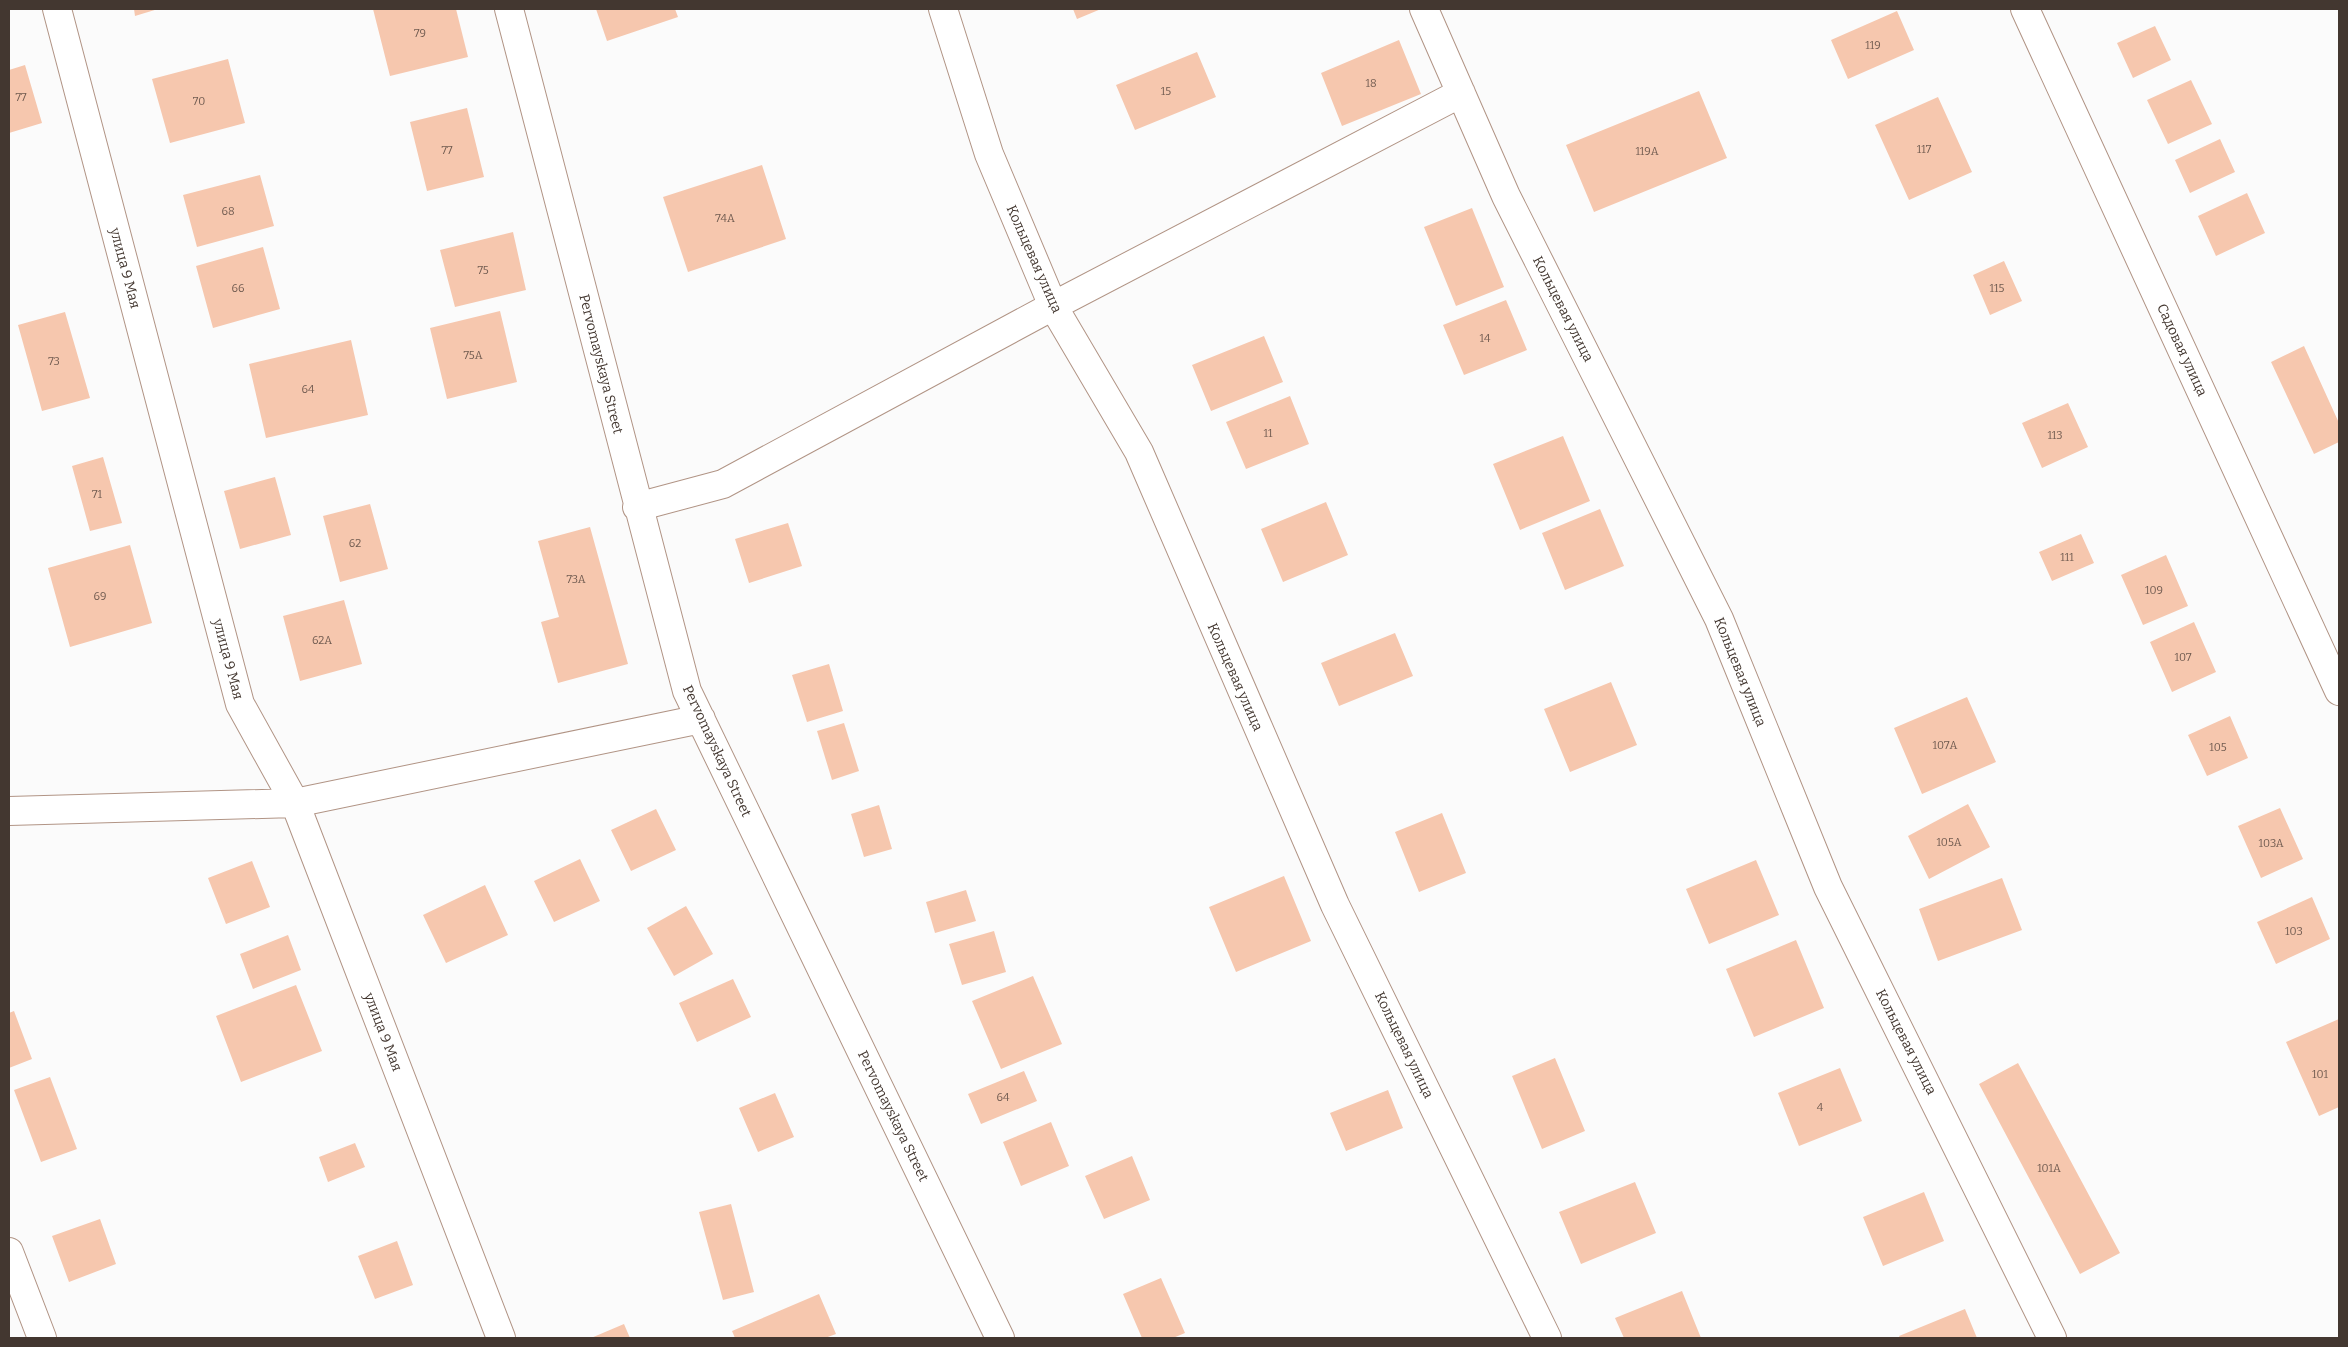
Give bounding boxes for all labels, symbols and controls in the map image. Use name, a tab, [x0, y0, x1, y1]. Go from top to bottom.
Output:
house number: 79	[414, 27, 426, 40]
house number: 119	[1865, 39, 1881, 52]
house number: 18	[1365, 77, 1377, 90]
house number: 15	[1161, 85, 1171, 98]
house number: 77	[15, 91, 27, 104]
house number: 70	[193, 95, 205, 108]
house number: 117	[1917, 143, 1932, 156]
house number: 77	[441, 144, 453, 157]
house number: 119А	[1635, 145, 1659, 158]
street label: Кольцевая улица	[1003, 202, 1066, 316]
house number: 68	[221, 205, 235, 218]
house number: 74А	[715, 212, 735, 225]
street label: улица 9 Мая	[106, 225, 144, 310]
street label: Кольцевая улица	[1529, 253, 1597, 365]
house number: 75	[477, 264, 489, 277]
house number: 66	[232, 282, 244, 295]
house number: 115	[1990, 282, 2005, 295]
street label: Pervomayskaya Street	[575, 292, 627, 436]
street label: Садовая улица	[2153, 301, 2211, 399]
house number: 14	[1480, 332, 1491, 345]
house number: 75А	[463, 349, 483, 362]
house number: 73	[48, 355, 60, 368]
house number: 64	[302, 383, 315, 396]
house number: 11	[1264, 427, 1273, 440]
house number: 113	[2047, 429, 2063, 442]
house number: 71	[92, 488, 103, 501]
house number: 62	[349, 537, 361, 550]
house number: 111	[2060, 551, 2074, 564]
house number: 73А	[567, 573, 586, 586]
house number: 109	[2145, 584, 2163, 597]
house number: 69	[94, 590, 106, 603]
street label: Кольцевая улица	[1710, 615, 1770, 729]
street label: улица 9 Мая	[209, 616, 247, 701]
street label: Кольцевая улица	[1204, 620, 1267, 734]
house number: 62А	[312, 634, 332, 647]
house number: 107	[2174, 651, 2192, 664]
street label: Pervomayskaya Street	[679, 682, 755, 820]
house number: 107А	[1933, 739, 1958, 752]
house number: 105	[2209, 741, 2227, 754]
house number: 105А	[1936, 836, 1962, 849]
house number: 103А	[2258, 837, 2284, 850]
house number: 103	[2285, 925, 2303, 938]
street label: Кольцевая улица	[1872, 986, 1940, 1098]
street label: улица 9 Мая	[360, 989, 406, 1074]
street label: Кольцевая улица	[1371, 989, 1437, 1101]
street label: Pervomayskaya Street	[854, 1048, 932, 1184]
house number: 101	[2312, 1068, 2329, 1081]
house number: 64	[997, 1091, 1010, 1104]
house number: 4	[1817, 1101, 1824, 1114]
house number: 101А	[2037, 1162, 2061, 1175]

